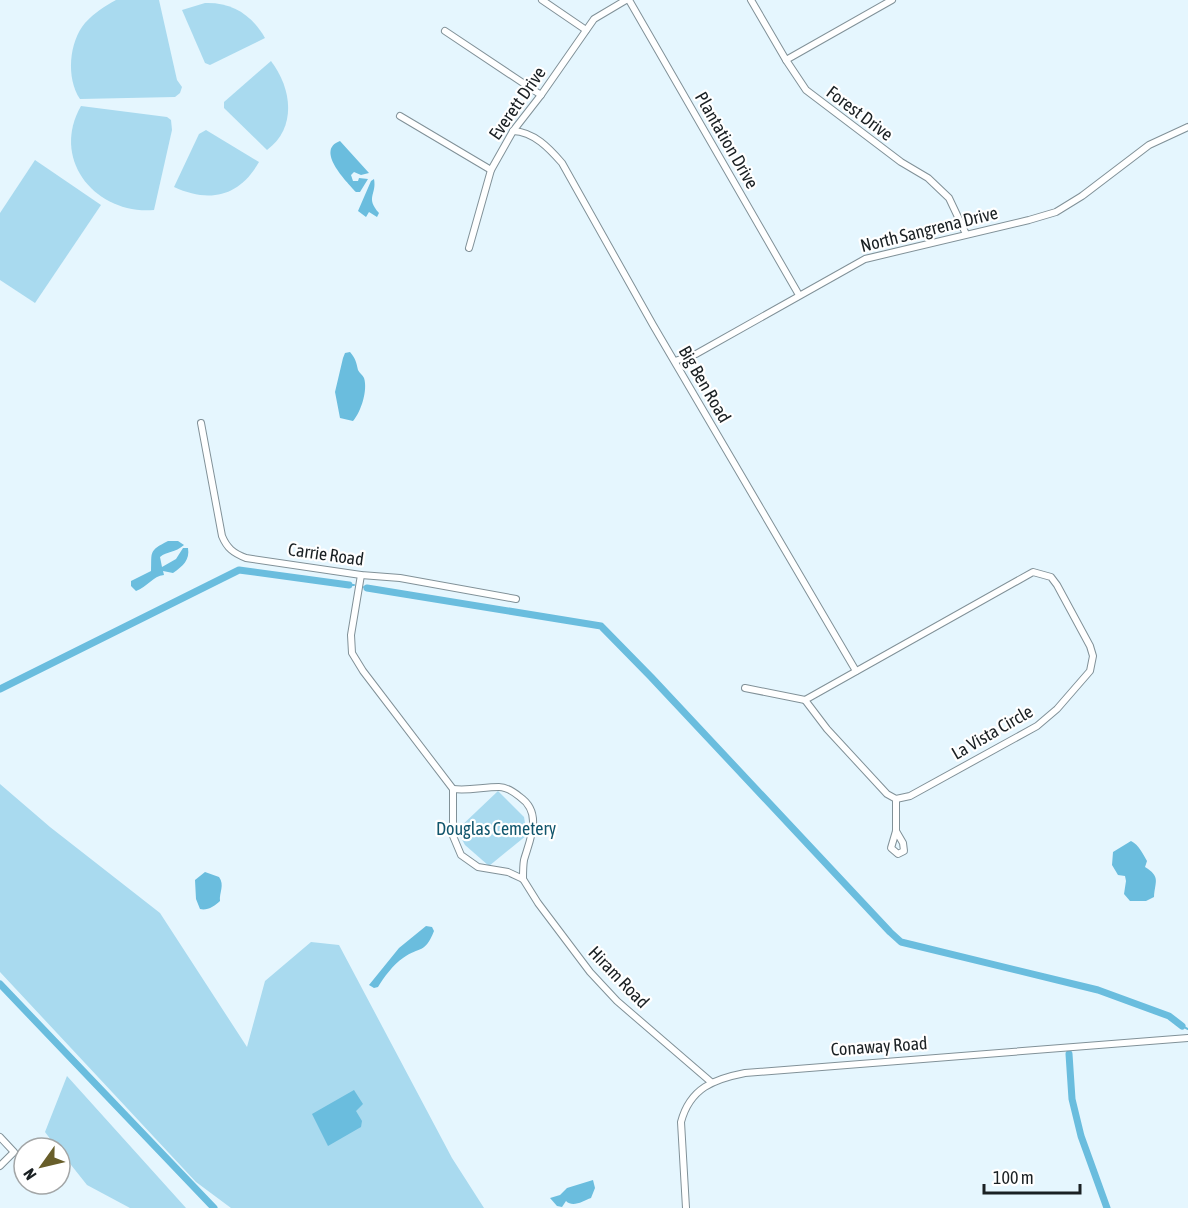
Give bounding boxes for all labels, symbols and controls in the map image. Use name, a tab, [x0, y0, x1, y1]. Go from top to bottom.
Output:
street label: Everett Drive	[484, 62, 550, 144]
street label: Forest Drive	[823, 81, 897, 145]
street label: Plantation Drive	[691, 88, 763, 192]
street label: North Sangrena Drive	[858, 202, 1000, 256]
street label: Big Ben Road	[675, 342, 735, 426]
street label: Carrie Road	[287, 538, 365, 570]
street label: La Vista Circle	[948, 700, 1036, 764]
park label: Douglas Cemetery	[436, 818, 556, 839]
street label: Hiram Road	[584, 942, 654, 1012]
street label: Conaway Road	[830, 1032, 928, 1060]
north arrow	[12, 1136, 72, 1196]
scale bar	[984, 1157, 1080, 1195]
text: N	[19, 1165, 40, 1183]
text: 100 m	[993, 1167, 1034, 1188]

